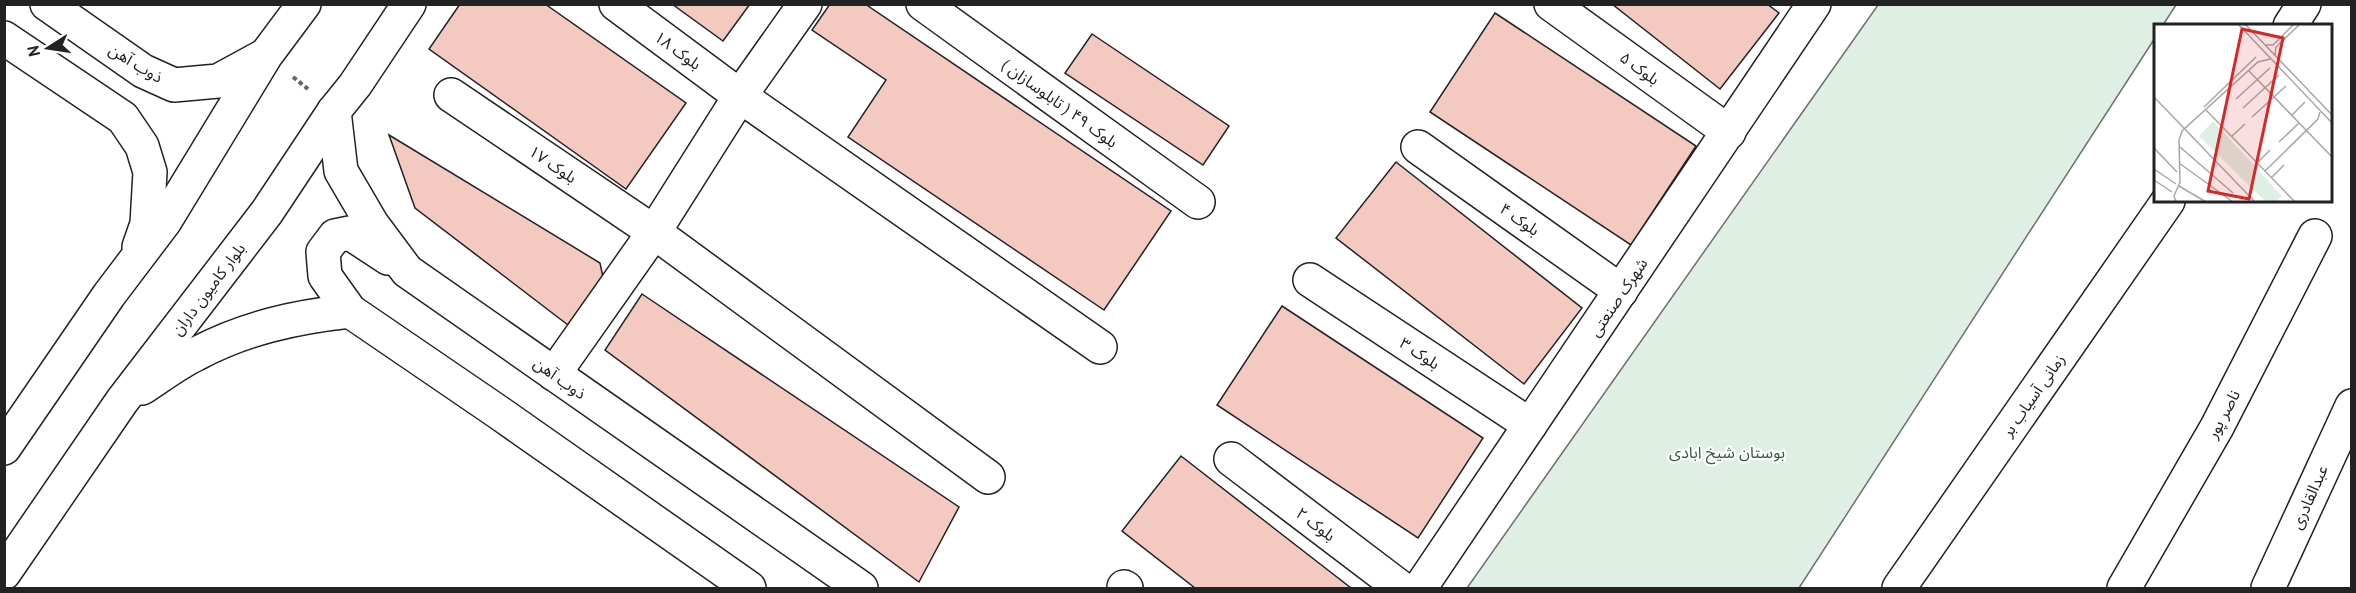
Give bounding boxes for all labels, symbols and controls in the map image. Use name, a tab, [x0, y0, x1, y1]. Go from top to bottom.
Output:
north arrow	[18, 18, 78, 78]
inset map	[2154, 24, 2332, 202]
street label: بلوک ۱۸	[651, 26, 705, 74]
street label: ذوب آهن	[105, 39, 167, 87]
text: N	[22, 44, 44, 58]
street label: بلوک ۵	[1616, 47, 1664, 89]
street label: بلوک ۴۹ ( تابلوسازان )	[998, 54, 1122, 152]
street label: بلوک ۱۷	[525, 141, 581, 187]
street label: بلوک ۴	[1496, 198, 1544, 240]
street label: بلوار کامیون داران	[167, 239, 249, 339]
street label: شهرک صنعتی	[1584, 254, 1652, 340]
street label: بلوک ۳	[1396, 333, 1444, 373]
street label: زمانی آسیاب بر	[1997, 350, 2069, 441]
street label: ذوب آهن	[530, 353, 590, 403]
street label: ناصر پور	[2201, 386, 2245, 443]
park label: بوستان شیخ ابادی	[1669, 442, 1785, 465]
street label: عبدالقادری	[2286, 462, 2332, 532]
street label: بلوک ۲	[1292, 503, 1340, 545]

